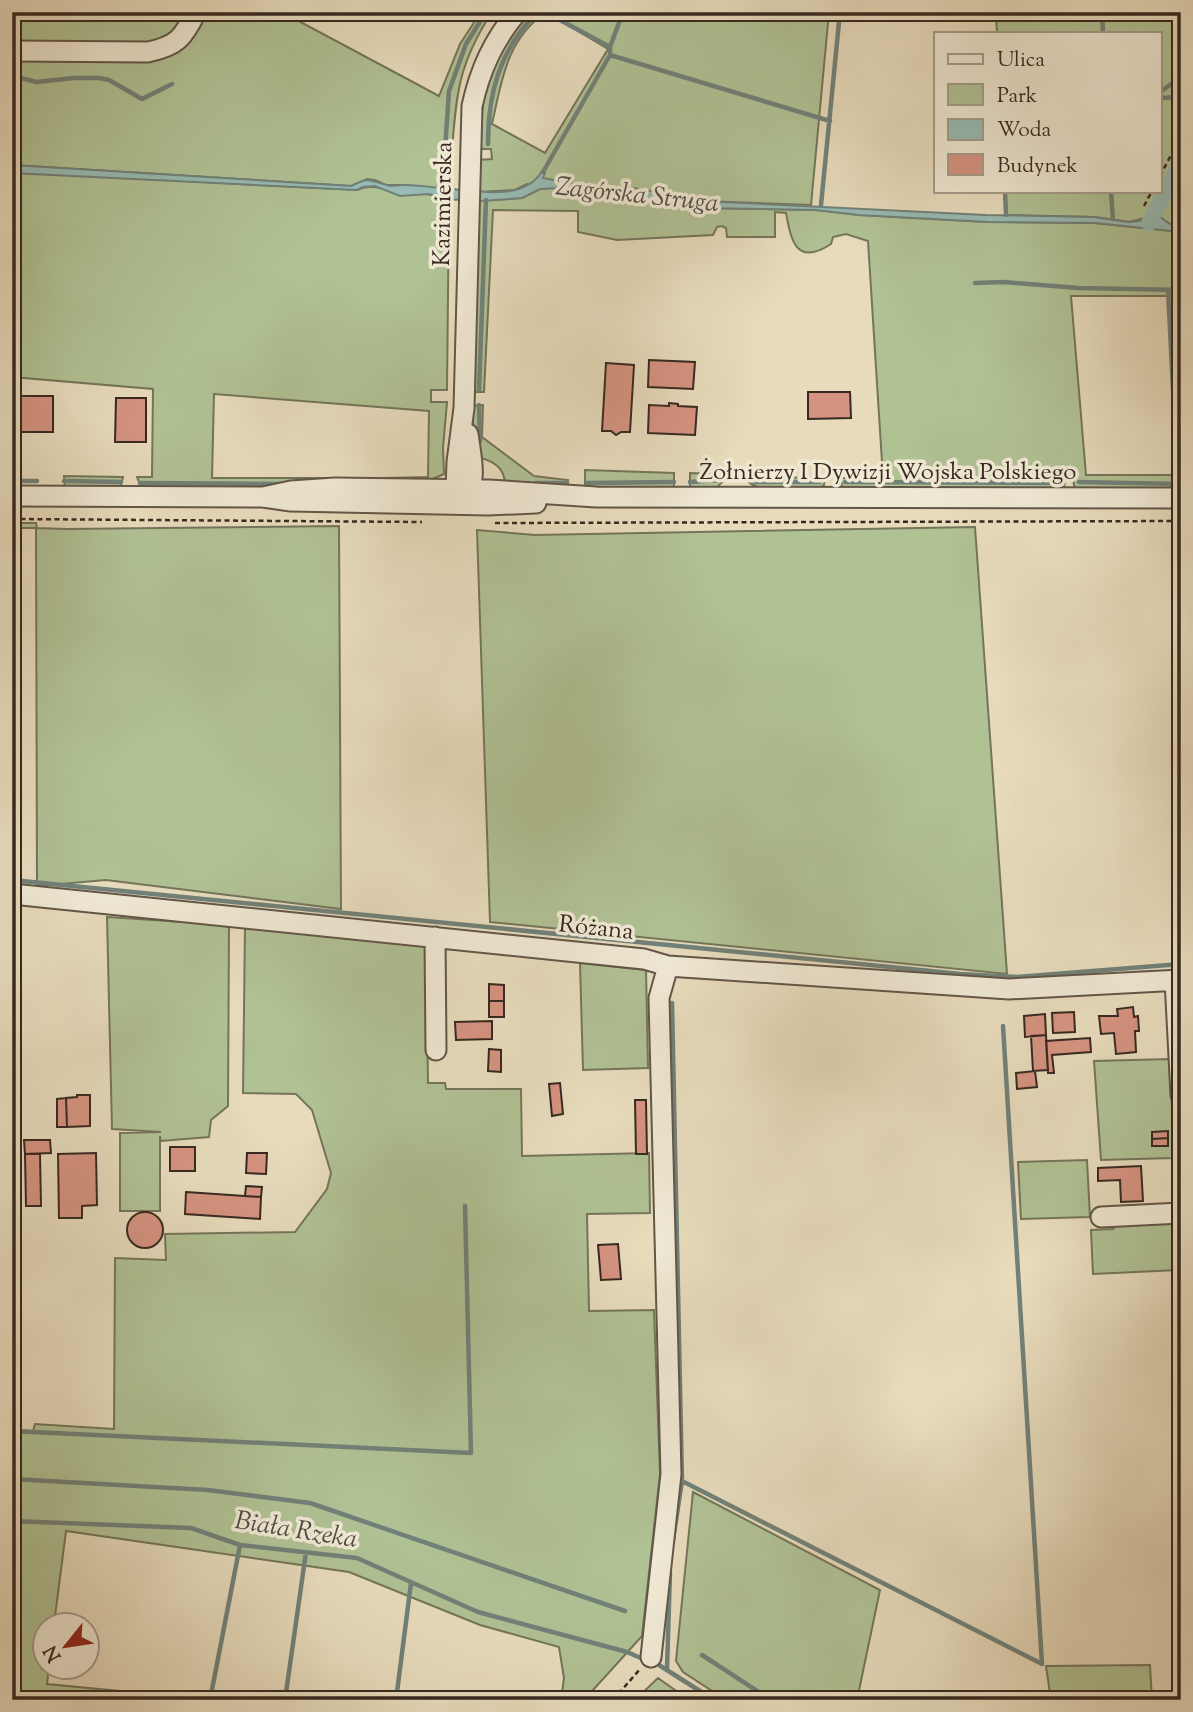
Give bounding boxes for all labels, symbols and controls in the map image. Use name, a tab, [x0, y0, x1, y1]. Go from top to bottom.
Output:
legend	[934, 32, 1162, 192]
text: Ulica	[997, 46, 1045, 76]
text: Park	[997, 82, 1038, 112]
text: Woda	[997, 116, 1052, 146]
street label: Kazimierska	[426, 141, 462, 267]
text: Budynek	[997, 152, 1078, 182]
water label: Zagórska Struga	[553, 169, 721, 223]
street label: Żołnierzy I Dywizji Wojska Polskiego	[700, 456, 1076, 490]
street label: Różana	[557, 908, 635, 950]
water label: Biała Rzeka	[232, 1503, 360, 1559]
north arrow	[32, 1610, 102, 1680]
text: N	[38, 1640, 69, 1667]

